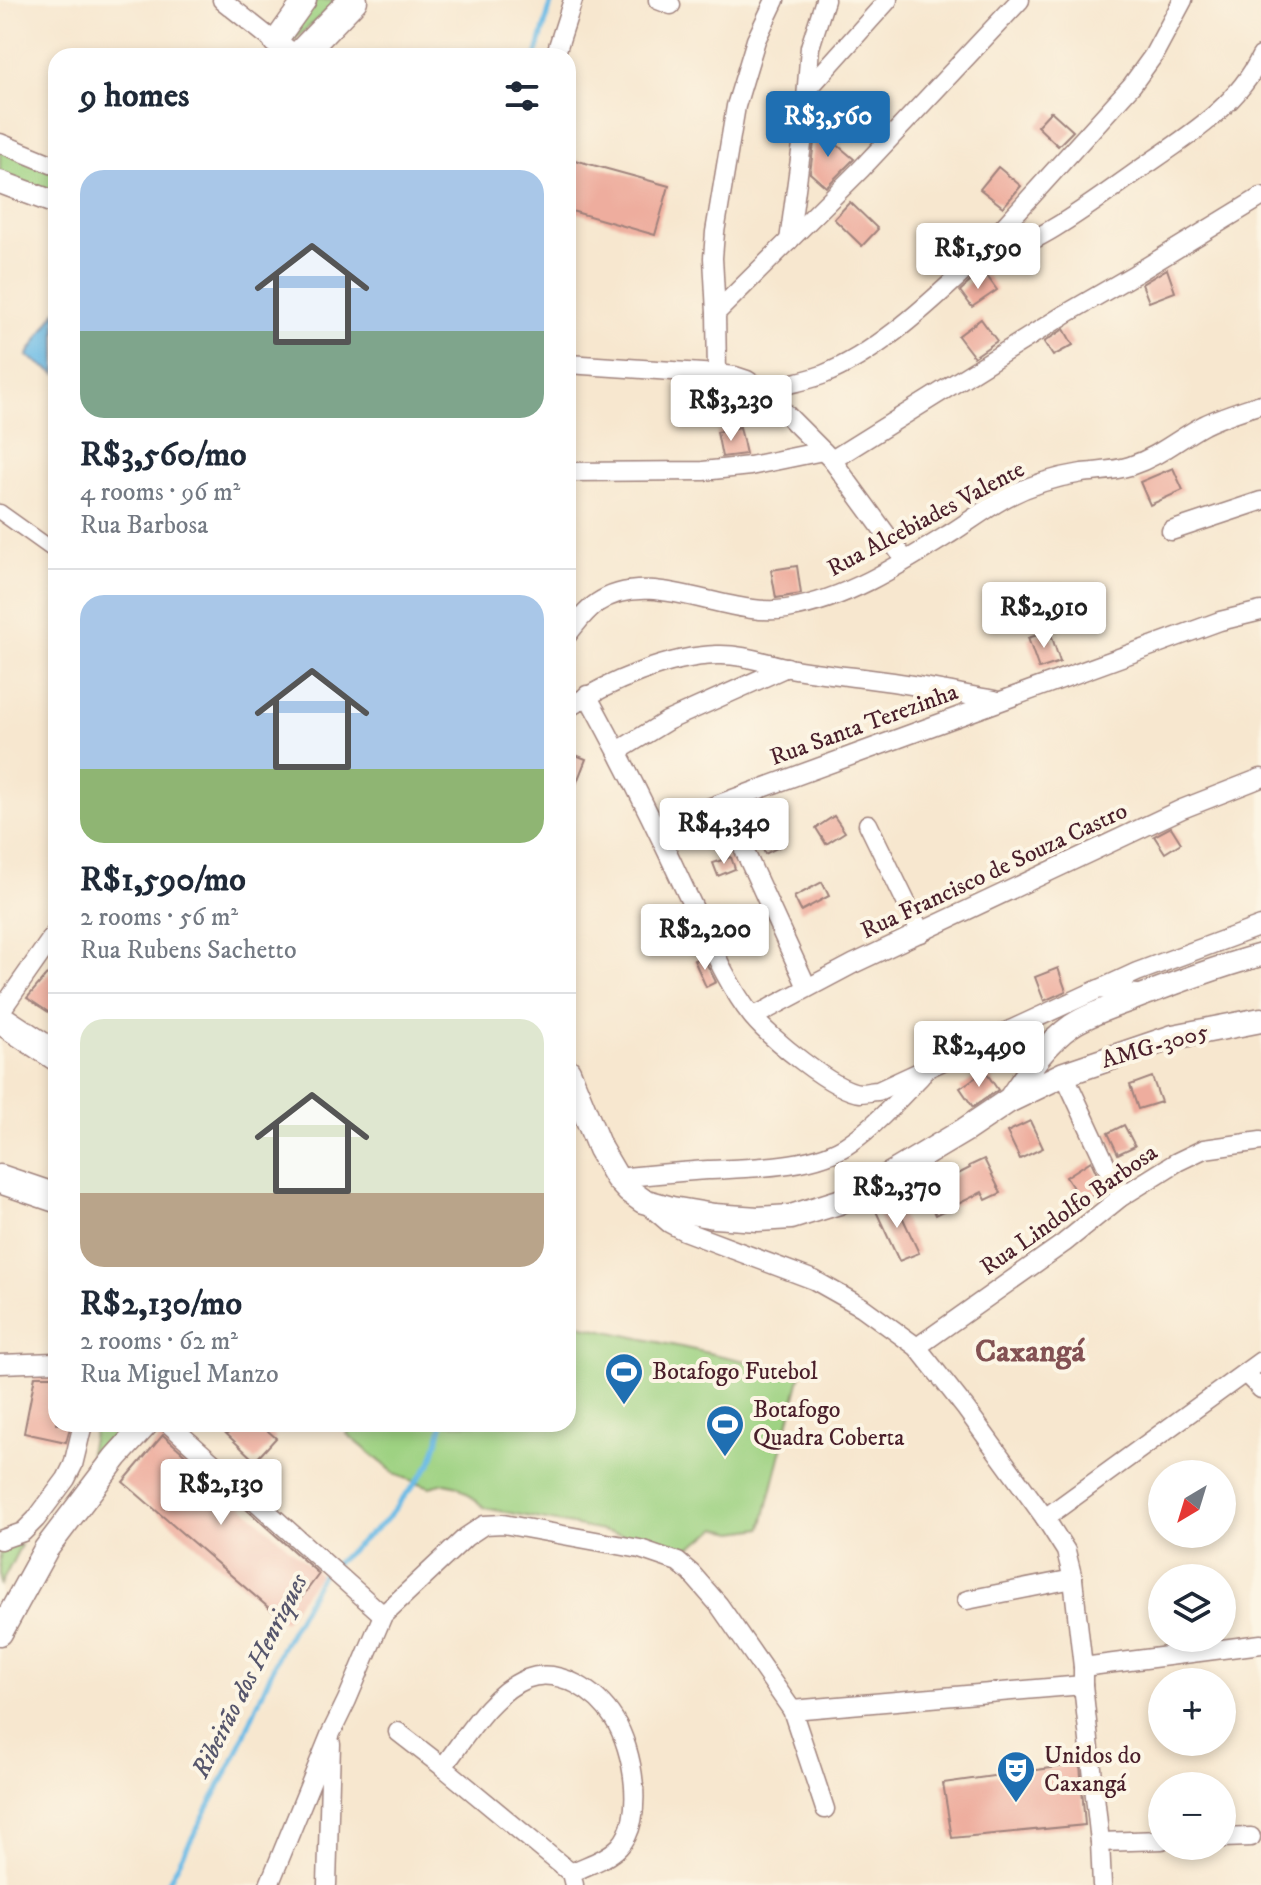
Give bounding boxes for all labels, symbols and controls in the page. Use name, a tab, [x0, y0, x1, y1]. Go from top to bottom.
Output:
icon: filters	[500, 74, 544, 118]
text: 9 homes	[80, 75, 189, 117]
pin: R$3,560	[754, 91, 902, 159]
text: R$3,560	[784, 100, 872, 133]
icon: home	[240, 222, 384, 366]
pin: R$1,590	[904, 223, 1052, 291]
text: R$1,590	[934, 232, 1022, 265]
pin: R$3,230	[657, 375, 805, 443]
text: R$3,230	[689, 384, 773, 417]
text: R$3,560/mo	[80, 434, 247, 476]
street label: Rua Alcebiades Valente	[822, 454, 1030, 584]
text: 4 rooms · 96 m²	[80, 476, 240, 509]
text: Rua Barbosa	[80, 509, 208, 542]
pin: R$2,910	[970, 582, 1118, 650]
text: R$2,910	[1000, 591, 1088, 624]
icon: home	[240, 647, 384, 791]
street label: Rua Santa Terezinha	[766, 677, 963, 773]
street label: Rua Francisco de Souza Castro	[856, 796, 1132, 946]
pin: R$4,340	[650, 798, 798, 866]
text: R$4,340	[678, 807, 770, 840]
text: R$1,590/mo	[80, 859, 246, 901]
text: 2 rooms · 56 m²	[80, 901, 238, 934]
pin: R$2,200	[631, 904, 779, 972]
text: R$2,200	[659, 913, 751, 946]
text: Rua Rubens Sachetto	[80, 934, 297, 967]
street label: AMG-3005	[1098, 1016, 1212, 1076]
pin: R$2,490	[905, 1021, 1053, 1089]
text: R$2,490	[932, 1030, 1026, 1063]
icon: home	[240, 1071, 384, 1215]
street label: Rua Lindolfo Barbosa	[975, 1137, 1164, 1282]
pin: R$2,370	[823, 1162, 971, 1230]
text: R$2,370	[853, 1171, 941, 1204]
text: R$2,130/mo	[80, 1283, 242, 1325]
text: 2 rooms · 62 m²	[80, 1325, 238, 1358]
district label: Caxangá	[975, 1332, 1085, 1372]
sports icon: Botafogo Futebol	[603, 1351, 645, 1406]
place label: Botafogo Futebol	[652, 1357, 819, 1387]
text: Rua Miguel Manzo	[80, 1358, 279, 1391]
place label: Botafogo Quadra Coberta	[753, 1395, 905, 1453]
sports icon: Botafogo Quadra Coberta	[704, 1403, 746, 1458]
pin: R$2,130	[147, 1459, 295, 1527]
north arrow	[1148, 1460, 1236, 1548]
map controls	[1148, 1460, 1236, 1860]
text: R$2,130	[179, 1468, 263, 1501]
button: layers	[1148, 1564, 1236, 1652]
water label: Ribeirão dos Henriques	[184, 1568, 316, 1784]
button: +	[1148, 1668, 1236, 1756]
place label: Unidos do Caxangá	[1044, 1741, 1141, 1799]
theatre icon: Unidos do Caxangá	[995, 1749, 1037, 1804]
button: −	[1148, 1772, 1236, 1860]

